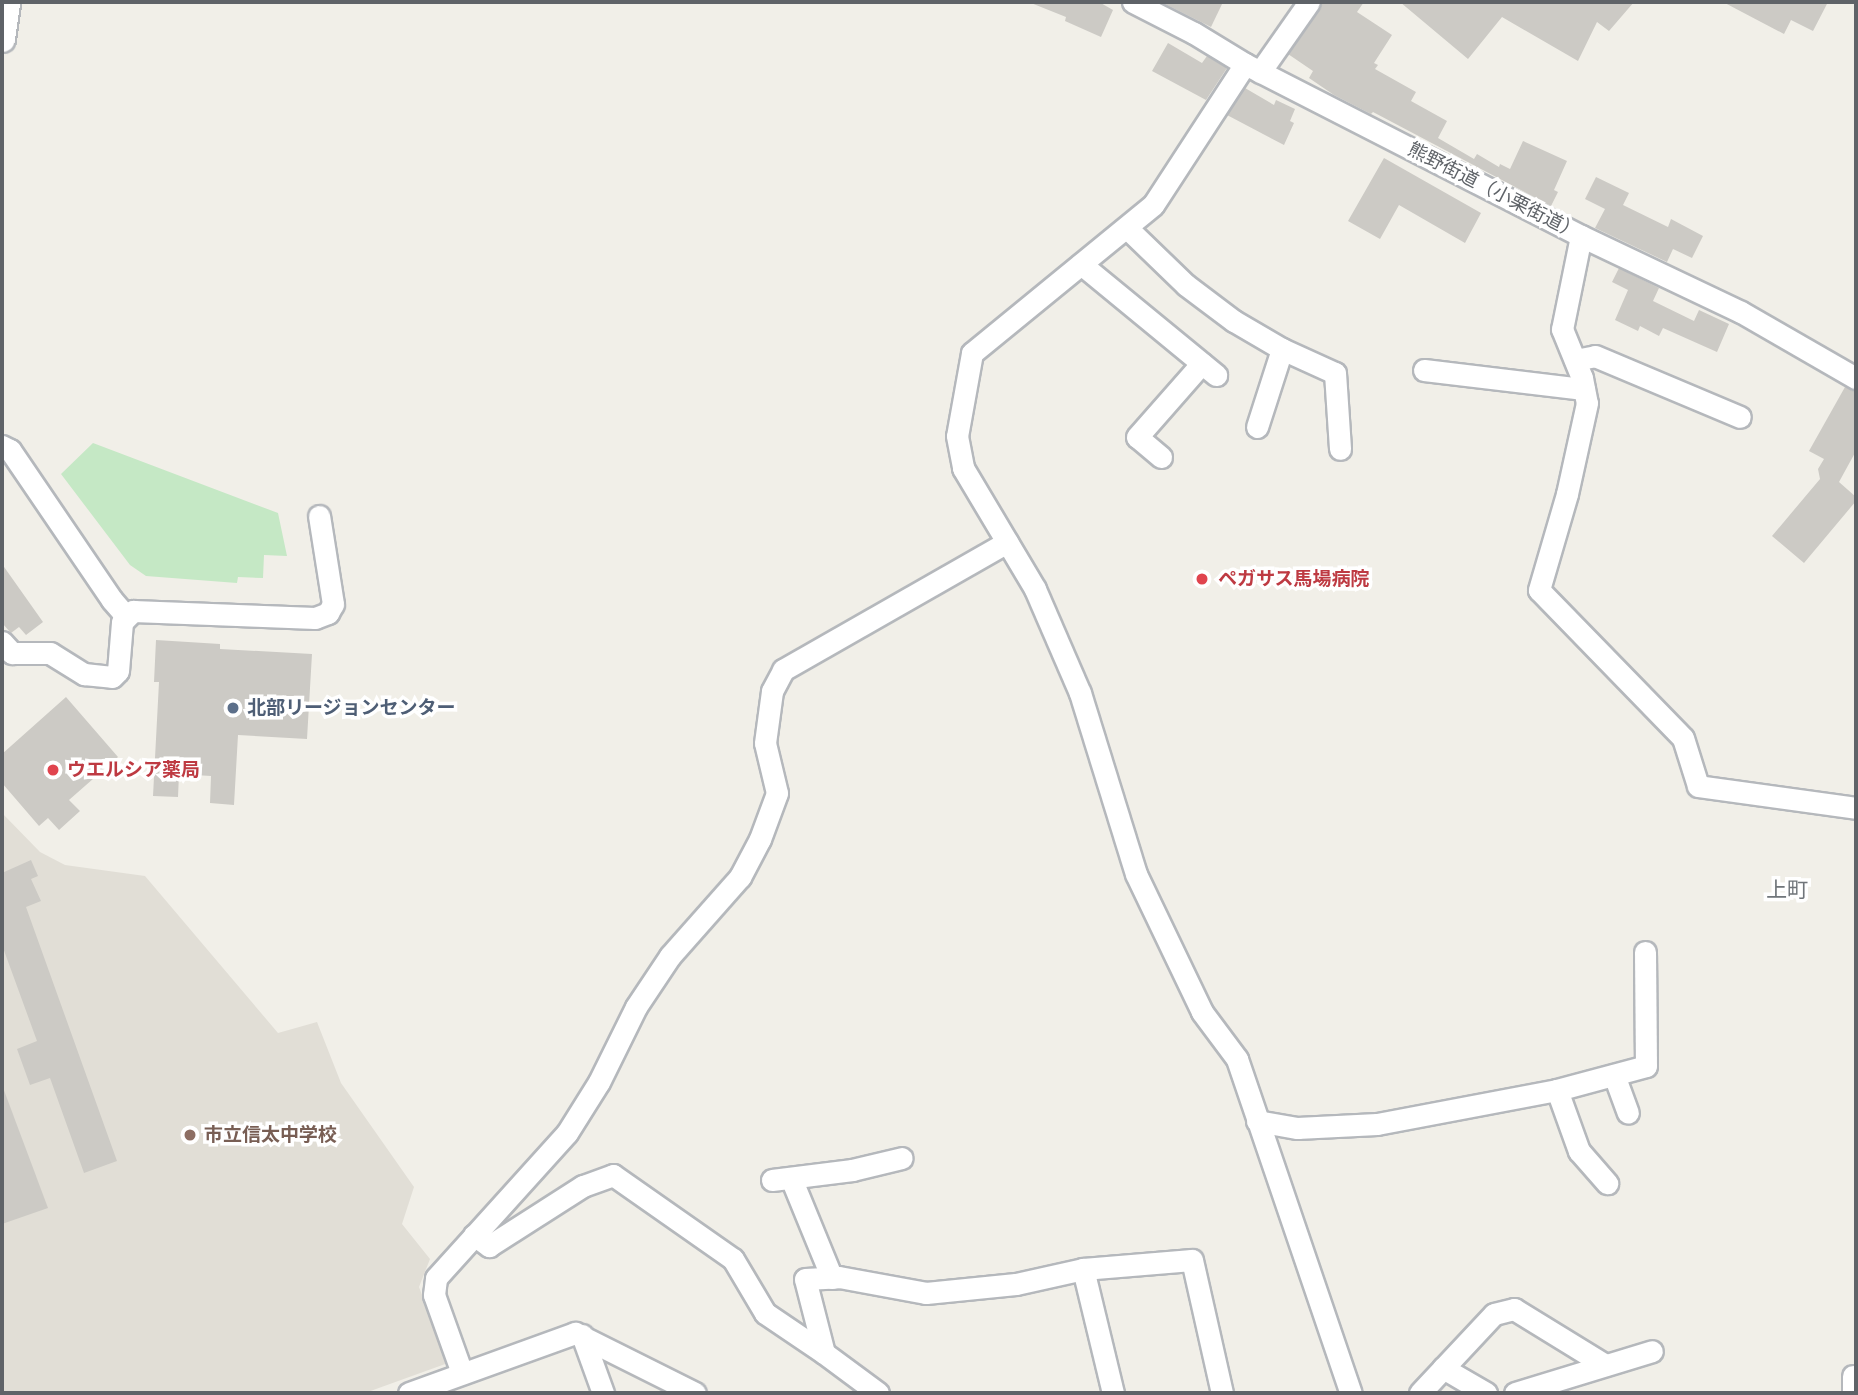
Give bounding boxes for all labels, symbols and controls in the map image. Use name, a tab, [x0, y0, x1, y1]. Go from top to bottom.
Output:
street label: 熊野街道（小栗街道）	[1404, 138, 1584, 244]
place label: ペガサス馬場病院	[1218, 568, 1370, 590]
marker: ペガサス馬場病院	[1192, 569, 1212, 589]
place label: 北部リージョンセンター	[247, 697, 456, 719]
marker: 北部リージョンセンター	[225, 700, 241, 716]
place label: ウエルシア薬局	[67, 759, 200, 781]
marker: ウエルシア薬局	[45, 762, 61, 778]
district label: 上町	[1766, 877, 1808, 903]
place label: 市立信太中学校	[204, 1124, 337, 1146]
marker: 市立信太中学校	[182, 1127, 198, 1143]

